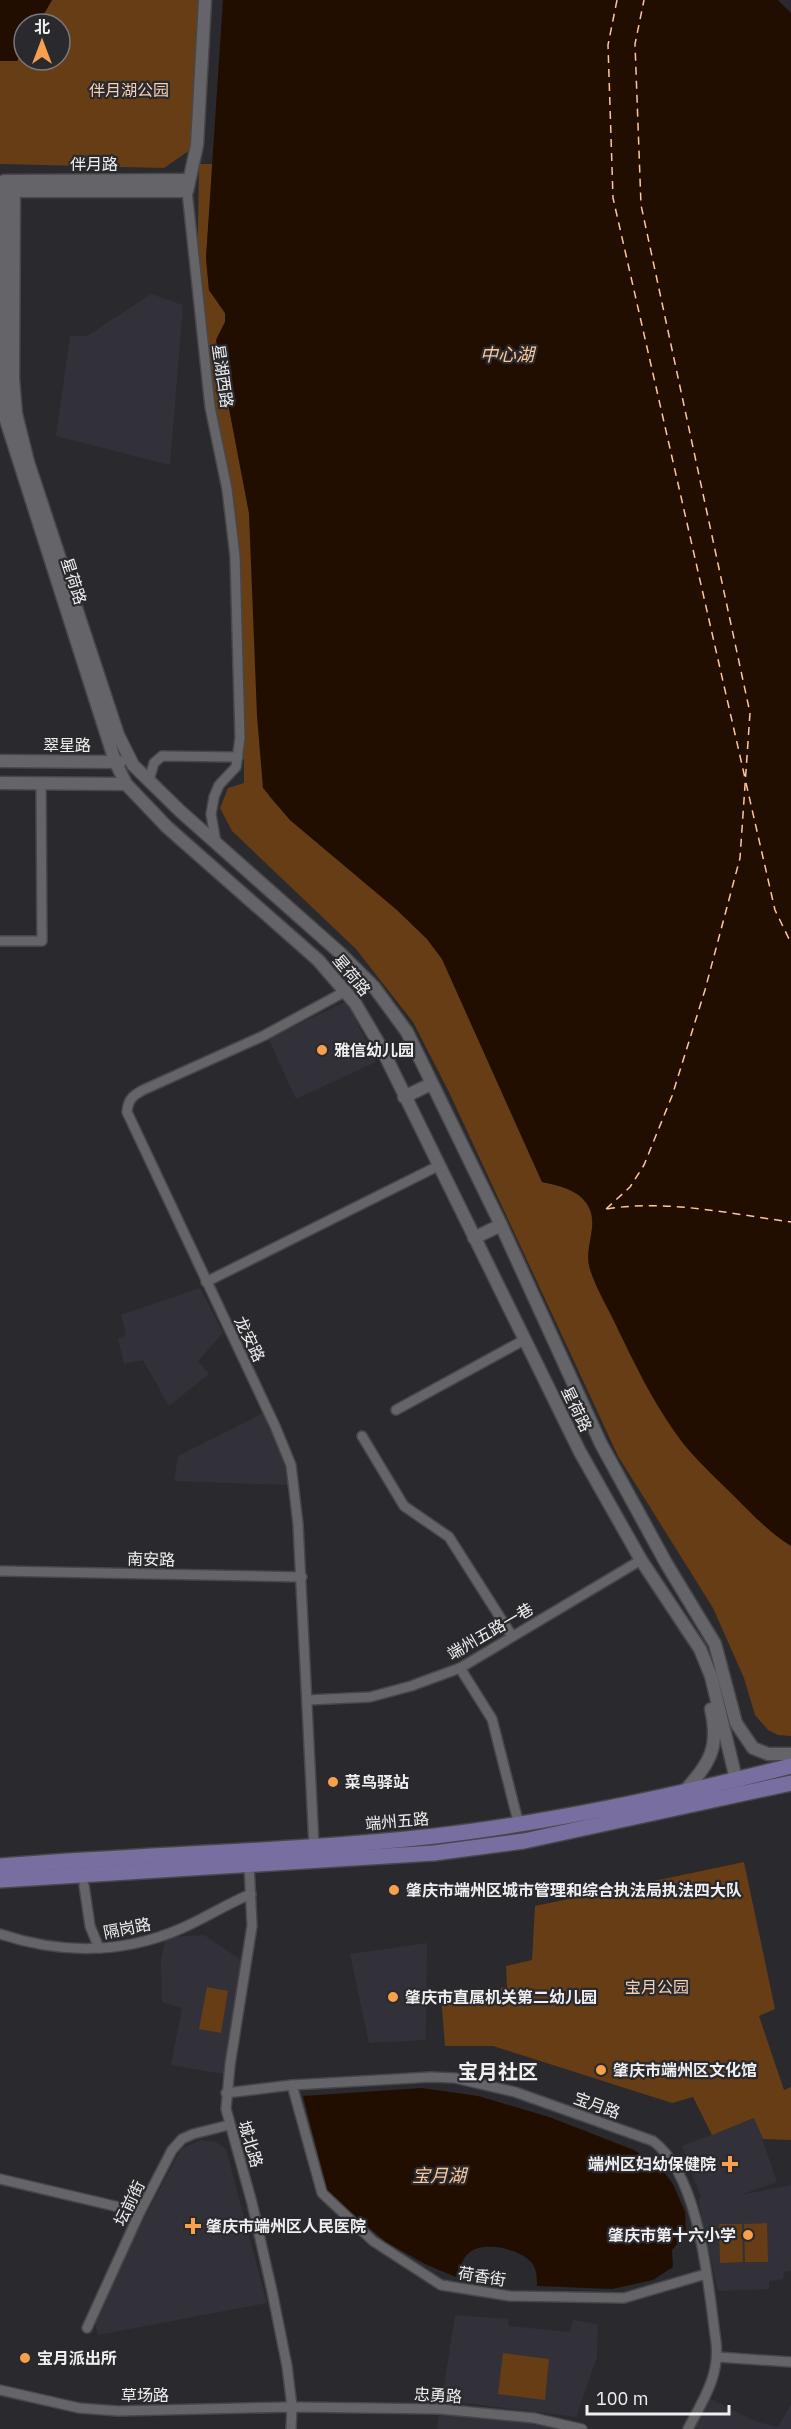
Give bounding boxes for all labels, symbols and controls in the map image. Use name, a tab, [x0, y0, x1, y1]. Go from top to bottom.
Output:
north arrow	[12, 12, 72, 72]
text: 北	[34, 17, 50, 37]
park label: 伴月湖公园	[89, 80, 169, 100]
street label: 伴月路	[70, 154, 118, 174]
street label: 星湖西路	[209, 343, 237, 409]
water label: 中心湖	[480, 343, 537, 366]
street label: 星荷路	[57, 555, 91, 607]
street label: 翠星路	[43, 735, 91, 755]
street label: 星荷路	[329, 950, 375, 1000]
place label: 雅信幼儿园	[334, 1040, 414, 1060]
marker: 雅信幼儿园	[315, 1043, 329, 1057]
street label: 龙安路	[230, 1313, 270, 1365]
street label: 星荷路	[557, 1383, 597, 1435]
street label: 南安路	[127, 1549, 175, 1569]
street label: 端州五路一巷	[443, 1598, 537, 1664]
place label: 菜鸟驿站	[345, 1772, 409, 1792]
marker: 菜鸟驿站	[326, 1775, 340, 1789]
street label: 端州五路	[364, 1808, 430, 1834]
place label: 肇庆市端州区城市管理和综合执法局执法四大队	[406, 1880, 742, 1900]
marker: 肇庆市端州区城市管理和综合执法局执法四大队	[387, 1883, 401, 1897]
street label: 隔岗路	[102, 1914, 152, 1942]
park label: 宝月公园	[625, 1977, 689, 1997]
place label: 肇庆市直属机关第二幼儿园	[405, 1987, 597, 2007]
marker: 肇庆市直属机关第二幼儿园	[386, 1990, 400, 2004]
district label: 宝月社区	[458, 2058, 538, 2085]
place label: 肇庆市端州区文化馆	[613, 2060, 757, 2080]
marker: 肇庆市端州区文化馆	[594, 2063, 608, 2077]
street label: 宝月路	[571, 2087, 623, 2123]
street label: 城北路	[235, 2118, 267, 2170]
place label: 端州区妇幼保健院	[588, 2154, 716, 2174]
marker: 端州区妇幼保健院	[721, 2155, 739, 2173]
water label: 宝月湖	[412, 2164, 469, 2187]
street label: 坛前街	[109, 2177, 149, 2229]
place label: 肇庆市端州区人民医院	[206, 2216, 366, 2236]
marker: 肇庆市端州区人民医院	[184, 2217, 202, 2235]
place label: 肇庆市第十六小学	[608, 2225, 736, 2245]
marker: 肇庆市第十六小学	[741, 2228, 755, 2242]
street label: 荷香街	[457, 2262, 507, 2290]
place label: 宝月派出所	[37, 2348, 117, 2368]
marker: 宝月派出所	[18, 2351, 32, 2365]
scale bar	[587, 2378, 730, 2416]
street label: 忠勇路	[414, 2384, 462, 2406]
street label: 草场路	[121, 2385, 169, 2405]
text: 100 m	[596, 2387, 648, 2410]

